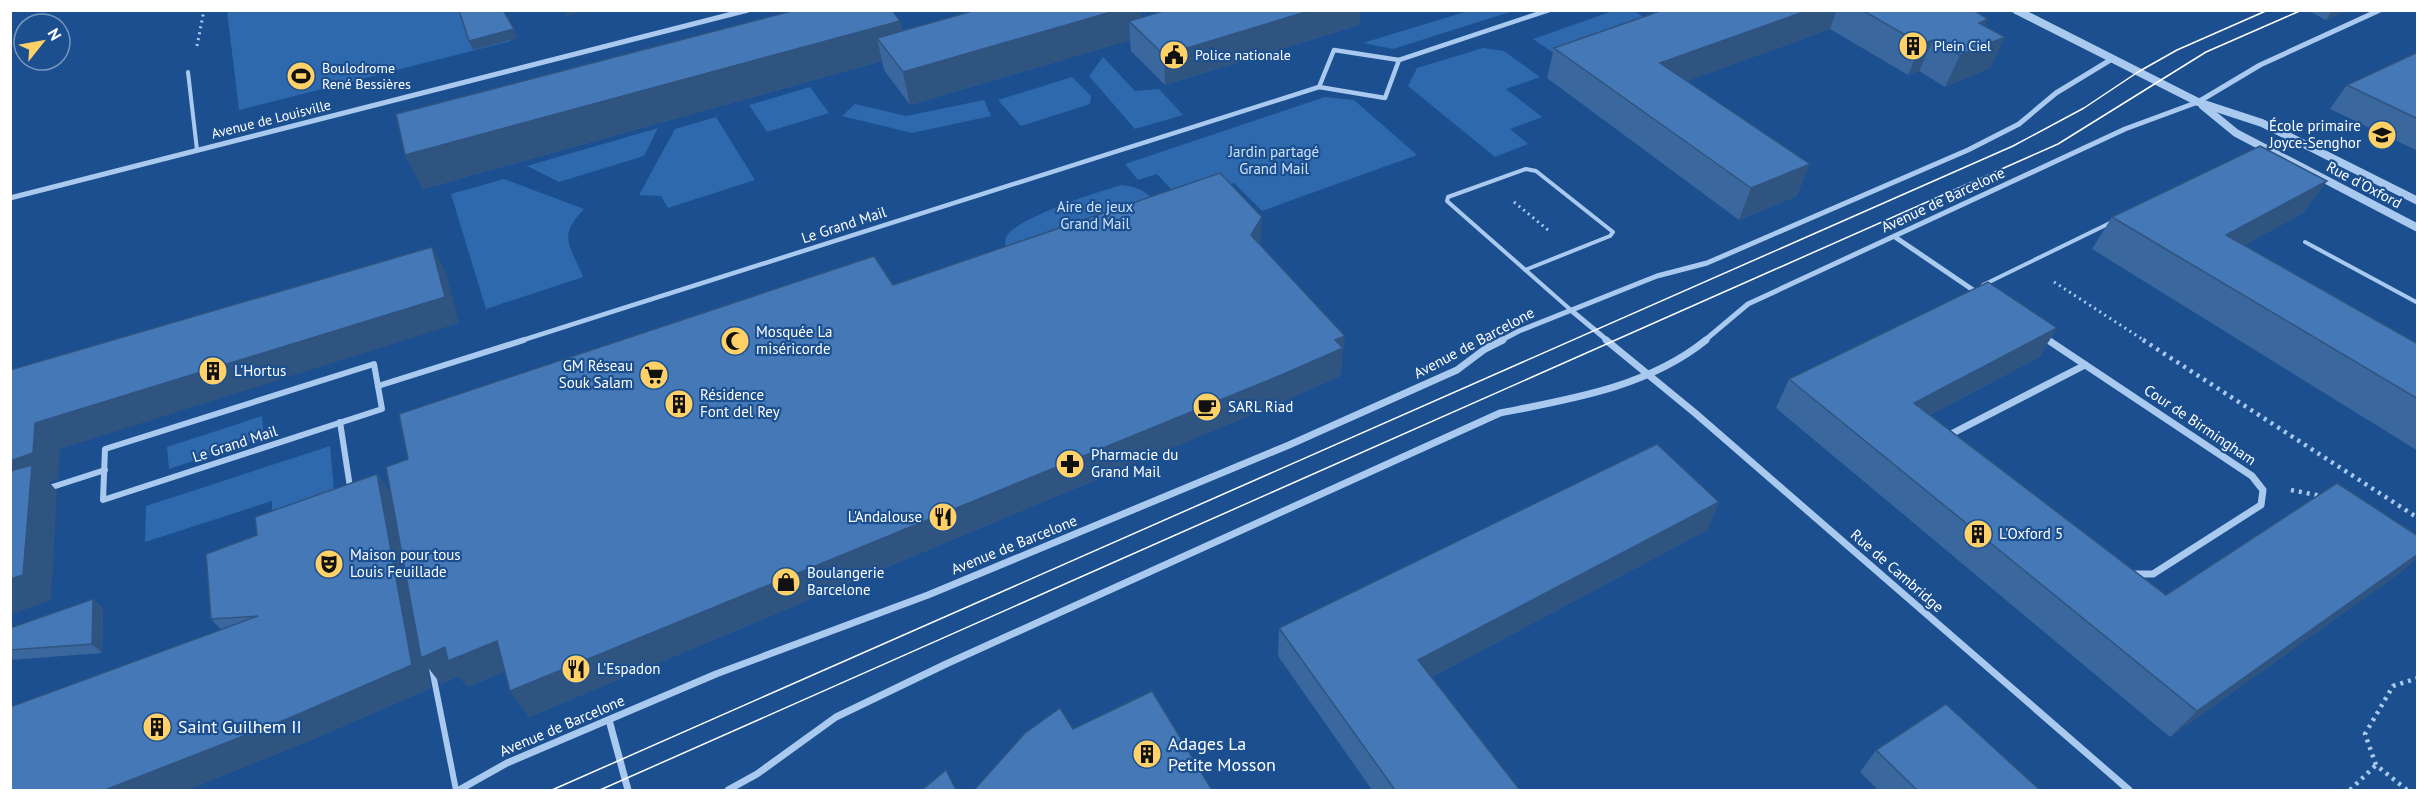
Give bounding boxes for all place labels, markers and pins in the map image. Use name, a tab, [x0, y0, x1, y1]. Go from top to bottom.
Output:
building icon: Plein Ciel	[1897, 30, 1929, 62]
place label: Plein Ciel	[1934, 37, 1991, 55]
public building icon: Police nationale	[1158, 39, 1190, 71]
place label: Police nationale	[1195, 46, 1291, 64]
place label: Boulodrome René Bessières	[322, 59, 411, 93]
sports icon: Boulodrome René Bessières	[285, 60, 317, 92]
place label: École primaire Joyce-Senghor	[2268, 116, 2361, 152]
school or university icon: École primaire Joyce-Senghor	[2366, 119, 2398, 151]
place label: Mosquée La miséricorde	[756, 322, 832, 358]
mosque icon: Mosquée La miséricorde	[719, 325, 751, 357]
building icon: L'Hortus	[197, 355, 229, 387]
place label: GM Réseau Souk Salam	[559, 356, 633, 392]
supermarket icon: GM Réseau Souk Salam	[638, 359, 670, 391]
place label: L'Hortus	[234, 361, 286, 380]
place label: Résidence Font del Rey	[700, 385, 780, 421]
building icon: Résidence Font del Rey	[663, 388, 695, 420]
cafe icon: SARL Riad	[1191, 391, 1223, 423]
place label: SARL Riad	[1228, 397, 1293, 416]
place label: Pharmacie du Grand Mail	[1091, 445, 1178, 481]
pharmacy icon: Pharmacie du Grand Mail	[1054, 448, 1086, 480]
restaurant icon: L'Andalouse	[927, 501, 959, 533]
place label: L'Andalouse	[848, 507, 922, 526]
building icon: L'Oxford 5	[1962, 518, 1994, 550]
place label: L'Oxford 5	[1999, 524, 2063, 543]
place label: Maison pour tous Louis Feuillade	[350, 545, 461, 581]
theatre icon: Maison pour tous Louis Feuillade	[313, 548, 345, 580]
place label: Boulangerie Barcelone	[807, 563, 884, 599]
shop icon: Boulangerie Barcelone	[770, 566, 802, 598]
restaurant icon: L'Espadon	[560, 653, 592, 685]
place label: L'Espadon	[597, 659, 660, 678]
building icon: Saint Guilhem II	[141, 711, 173, 743]
place label: Saint Guilhem II	[178, 715, 302, 738]
place label: Adages La Petite Mosson	[1168, 732, 1276, 776]
building icon: Adages La Petite Mosson	[1131, 738, 1163, 770]

